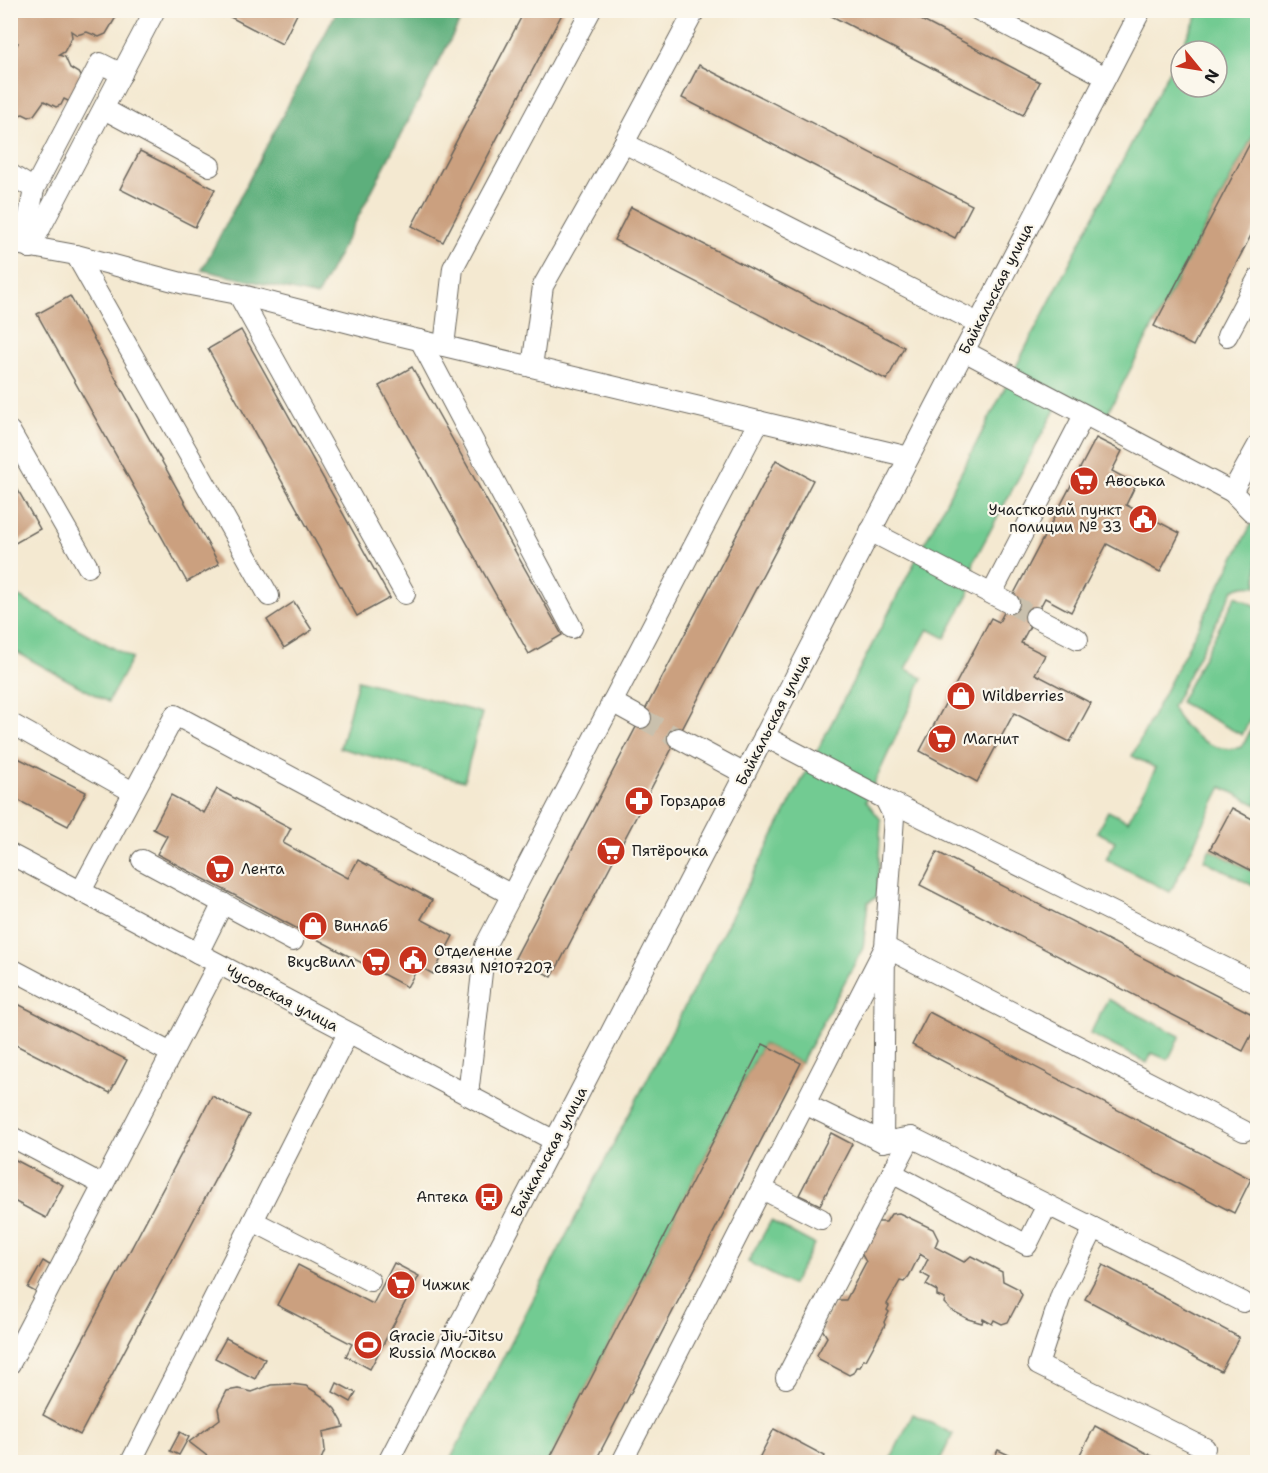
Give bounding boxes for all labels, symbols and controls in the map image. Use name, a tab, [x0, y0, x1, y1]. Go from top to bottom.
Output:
north arrow	[1169, 39, 1229, 99]
text: N	[1199, 66, 1224, 87]
street label: Байкальская улица	[954, 219, 1038, 358]
supermarket icon: Авоська	[1068, 465, 1100, 497]
place label: Авоська	[1105, 471, 1166, 491]
place label: Участковый пункт полиции № 33	[989, 500, 1122, 537]
public building icon: Участковый пункт полиции № 33	[1127, 503, 1159, 535]
street label: Байкальская улица	[731, 650, 815, 789]
shop icon: Wildberries	[945, 680, 977, 712]
place label: Wildberries	[982, 686, 1064, 706]
supermarket icon: Магнит	[926, 723, 958, 755]
place label: Магнит	[963, 729, 1019, 749]
pharmacy icon: Горздрав	[623, 785, 655, 817]
place label: Горздрав	[660, 791, 726, 811]
supermarket icon: Пятёрочка	[595, 835, 627, 867]
place label: Пятёрочка	[632, 841, 709, 861]
supermarket icon: Лента	[204, 853, 236, 885]
place label: Лента	[241, 859, 285, 879]
shop icon: Винлаб	[297, 910, 329, 942]
place label: Винлаб	[334, 916, 388, 936]
place label: Отделение связи №107207	[434, 941, 553, 978]
public building icon: Отделение связи №107207	[397, 944, 429, 976]
supermarket icon: ВкусВилл	[360, 946, 392, 978]
place label: ВкусВилл	[287, 952, 356, 972]
street label: Чусовская улица	[222, 960, 342, 1036]
street label: Байкальская улица	[506, 1083, 592, 1221]
bus stop icon: Аптека	[473, 1181, 505, 1213]
place label: Аптека	[416, 1187, 469, 1207]
supermarket icon: Чижик	[385, 1269, 417, 1301]
place label: Чижик	[422, 1275, 470, 1295]
place label: Gracie Jiu-Jitsu Russia Москва	[389, 1326, 503, 1363]
sports icon: Gracie Jiu-Jitsu Russia Москва	[352, 1329, 384, 1361]

